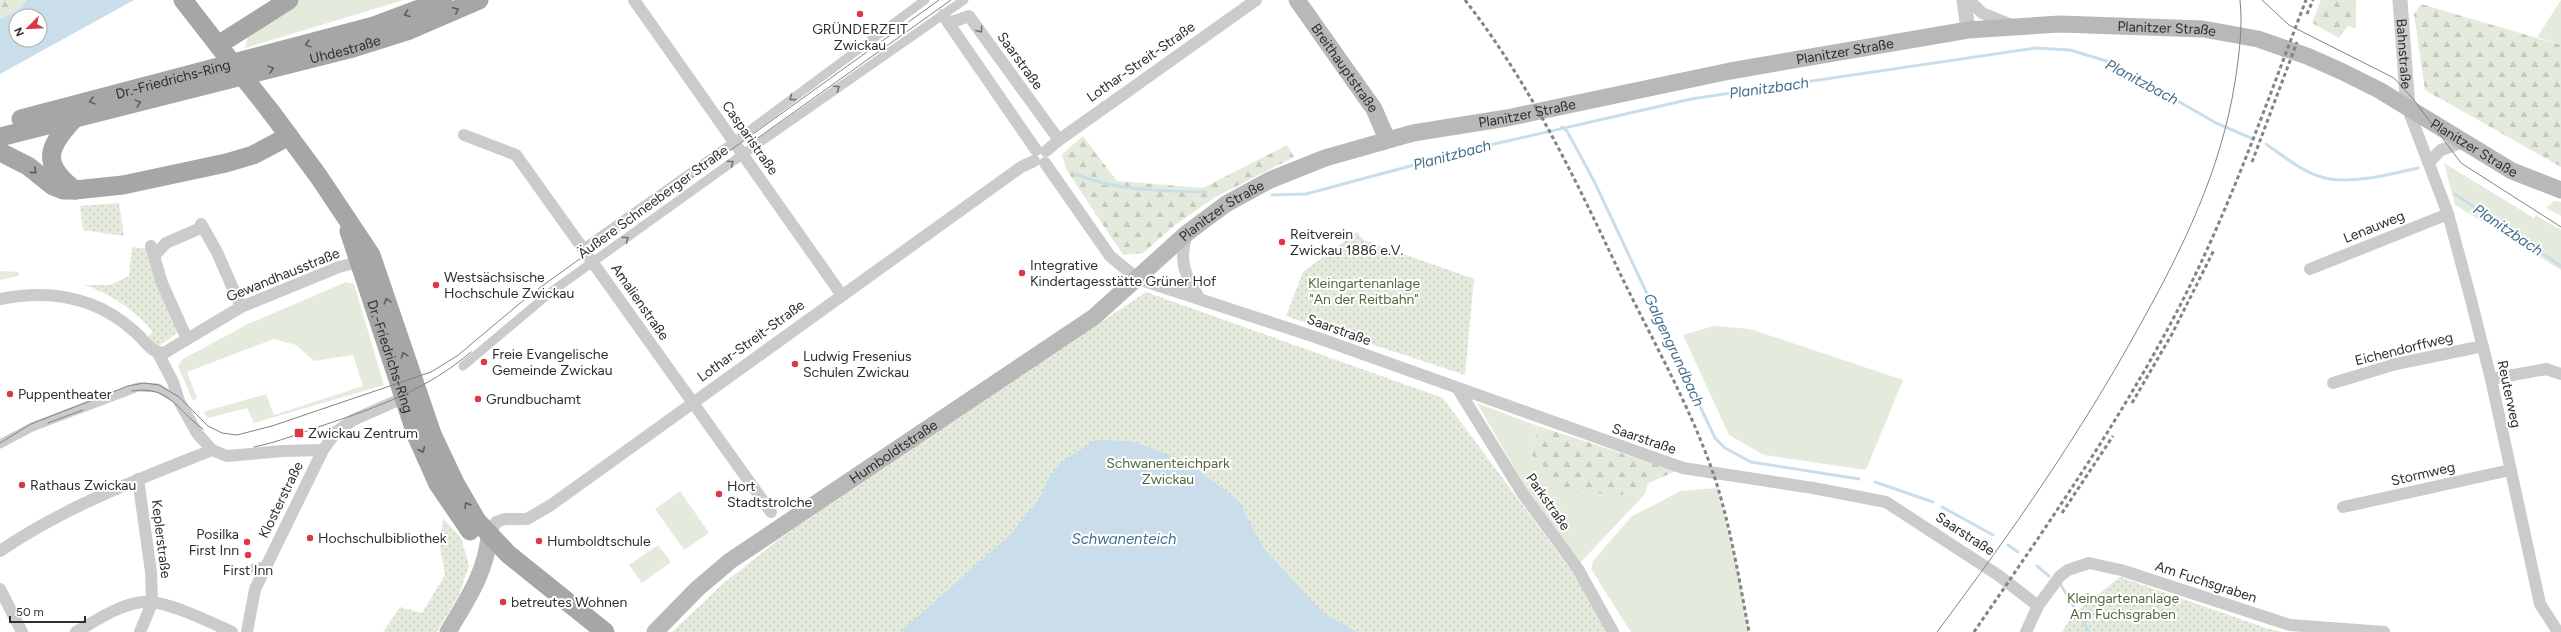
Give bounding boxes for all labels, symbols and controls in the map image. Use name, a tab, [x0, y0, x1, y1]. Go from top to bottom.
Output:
one-way arrow	[452, 7, 459, 15]
north arrow	[8, 8, 48, 48]
marker: GRÜNDERZEIT Zwickau	[855, 9, 865, 19]
one-way arrow	[404, 10, 411, 18]
street label: Lothar-Streit-Straße	[1084, 18, 1199, 106]
street label: Planitzer Straße	[2117, 18, 2218, 40]
street label: Bahnstraße	[2393, 18, 2415, 90]
street label: Breithauptstraße	[1308, 20, 1382, 116]
place label: GRÜNDERZEIT Zwickau	[812, 21, 908, 54]
text: N	[12, 25, 27, 38]
one-way arrow	[975, 26, 982, 33]
street label: Saarstraße	[993, 29, 1047, 93]
street label: Uhdestraße	[308, 31, 383, 67]
street label: Planitzer Straße	[1795, 34, 1895, 68]
one-way arrow	[305, 39, 312, 47]
water label: Planitzbach	[2102, 55, 2182, 109]
street label: Dr.-Friedrichs-Ring	[113, 56, 232, 102]
one-way arrow	[267, 65, 274, 74]
water label: Planitzbach	[1728, 74, 1810, 102]
one-way arrow	[833, 85, 840, 93]
one-way arrow	[790, 94, 797, 101]
street label: Planitzer Straße	[1477, 95, 1577, 131]
one-way arrow	[89, 96, 96, 105]
street label: Casparistraße	[718, 98, 782, 179]
one-way arrow	[135, 100, 141, 108]
street label: Planitzer Straße	[2427, 115, 2520, 181]
water label: Planitzbach	[1411, 136, 1493, 174]
street label: Äußere Schneeberger Straße	[575, 142, 732, 262]
one-way arrow	[726, 161, 733, 168]
one-way arrow	[29, 166, 36, 173]
street label: Planitzer Straße	[1175, 176, 1267, 245]
water label: Planitzbach	[2470, 200, 2546, 260]
street label: Lenauweg	[2341, 207, 2407, 247]
place label: Reitverein Zwickau 1886 e.V.	[1290, 226, 1403, 259]
one-way arrow	[621, 237, 628, 244]
marker: Reitverein Zwickau 1886 e.V.	[1277, 237, 1287, 247]
street label: Gewandhausstraße	[224, 244, 342, 305]
place label: Integrative Kindertagesstätte Grüner Hof	[1030, 257, 1217, 290]
street label: Amalienstraße	[607, 260, 673, 344]
marker: Integrative Kindertagesstätte Grüner Hof	[1017, 268, 1027, 278]
place label: Westsächsische Hochschule Zwickau	[444, 269, 574, 302]
park label: Kleingartenanlage "An der Reitbahn"	[1308, 275, 1420, 308]
marker: Westsächsische Hochschule Zwickau	[431, 280, 441, 290]
water label: Galgengrundbach	[1640, 291, 1708, 409]
street label: Lothar-Streit-Straße	[694, 296, 808, 386]
one-way arrow	[383, 297, 392, 304]
street label: Dr.-Friedrichs-Ring	[364, 298, 417, 415]
street label: Saarstraße	[1305, 311, 1374, 350]
street label: Eichendorffweg	[2353, 329, 2455, 369]
place label: Freie Evangelische Gemeinde Zwickau	[492, 346, 613, 379]
place label: Ludwig Fresenius Schulen Zwickau	[803, 348, 912, 381]
one-way arrow	[400, 352, 409, 359]
marker: Freie Evangelische Gemeinde Zwickau	[479, 357, 489, 367]
marker: Ludwig Fresenius Schulen Zwickau	[790, 359, 800, 369]
street label: Reuterweg	[2494, 359, 2524, 429]
place label: Puppentheater	[18, 386, 112, 403]
marker: Puppentheater	[5, 389, 15, 399]
place label: Grundbuchamt	[486, 391, 581, 408]
marker: Grundbuchamt	[473, 394, 483, 404]
street label: Humboldtstraße	[846, 416, 941, 487]
street label: Saarstraße	[1610, 420, 1679, 458]
place label: Zwickau Zentrum	[308, 425, 418, 442]
marker: Zwickau Zentrum	[293, 427, 305, 439]
one-way arrow	[418, 446, 426, 453]
park label: Schwanenteichpark Zwickau	[1106, 455, 1230, 488]
street label: Stormweg	[2389, 458, 2457, 490]
street label: Klosterstraße	[255, 459, 307, 541]
street label: Parkstraße	[1522, 470, 1574, 534]
place label: Rathaus Zwickau	[30, 477, 136, 494]
place label: Hort Stadtstrolche	[727, 478, 813, 511]
marker: Rathaus Zwickau	[17, 480, 27, 490]
marker: Hort Stadtstrolche	[714, 489, 724, 499]
street label: Keplerstraße	[148, 499, 174, 580]
one-way arrow	[464, 502, 471, 509]
street label: Saarstraße	[1932, 509, 1998, 560]
place label: Posilka First Inn	[189, 526, 239, 559]
place label: Hochschulbibliothek	[318, 530, 447, 547]
water label: Schwanenteich	[1072, 530, 1176, 548]
marker: Hochschulbibliothek	[305, 533, 315, 543]
place label: Humboldtschule	[547, 533, 651, 550]
marker: Humboldtschule	[534, 536, 544, 546]
marker: Posilka First Inn	[242, 537, 252, 547]
marker: First Inn	[243, 550, 253, 560]
street label: Am Fuchsgraben	[2153, 558, 2259, 606]
place label: First Inn	[223, 562, 273, 579]
park label: Kleingartenanlage Am Fuchsgraben	[2067, 590, 2179, 623]
place label: betreutes Wohnen	[511, 594, 627, 611]
marker: betreutes Wohnen	[498, 597, 508, 607]
scale bar	[10, 598, 85, 624]
text: 50 m	[16, 605, 44, 619]

